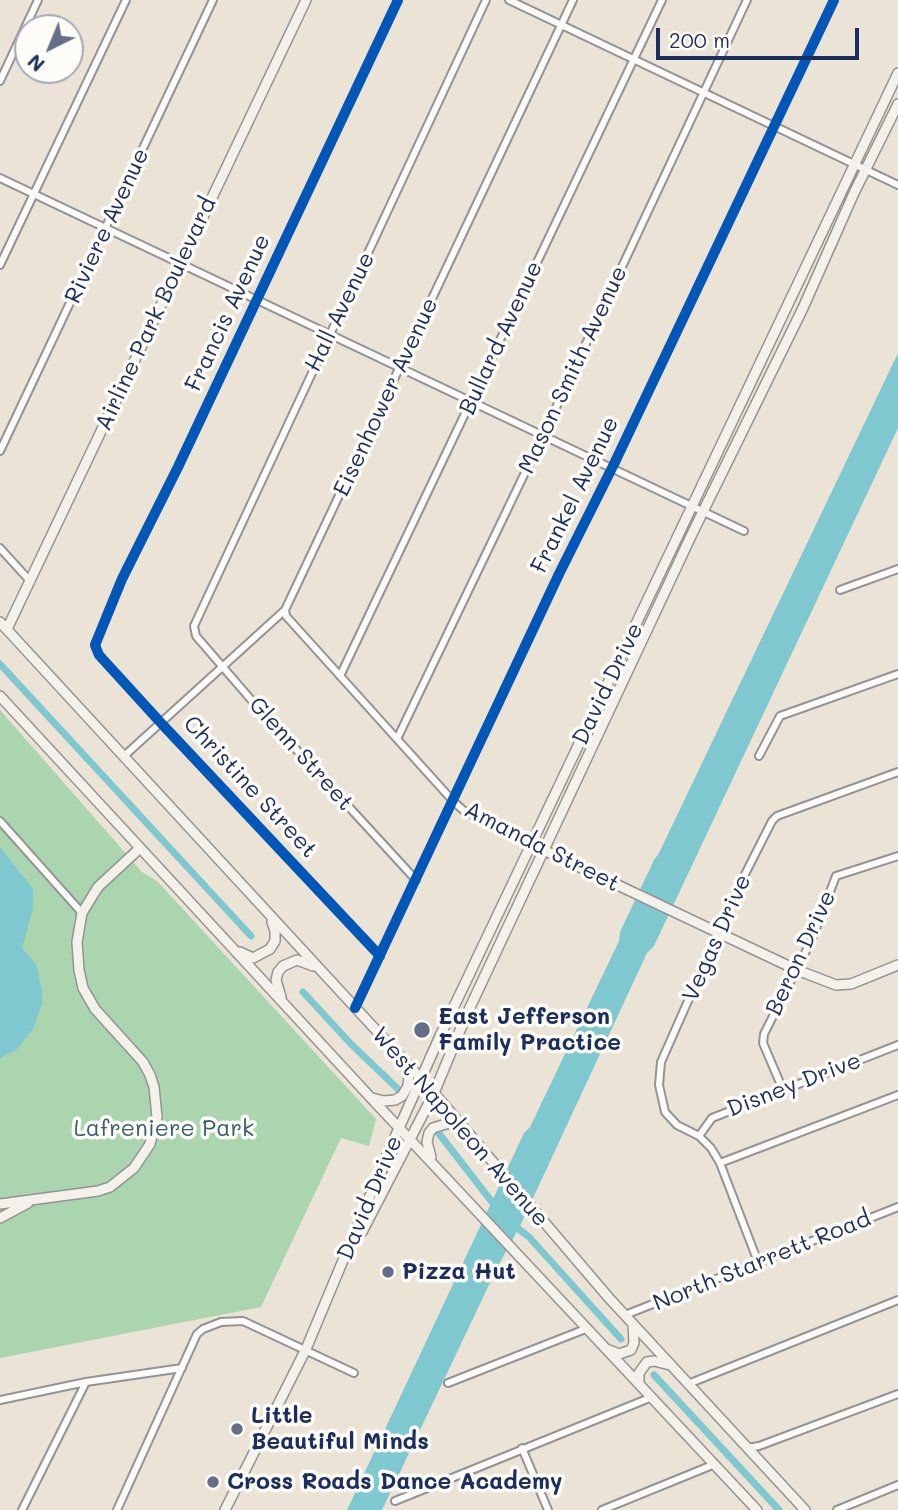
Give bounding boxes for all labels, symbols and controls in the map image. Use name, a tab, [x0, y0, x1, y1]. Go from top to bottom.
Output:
north arrow	[14, 14, 84, 84]
scale bar	[660, 14, 863, 58]
text: 200 m	[669, 26, 730, 53]
text: N	[22, 49, 50, 77]
street label: Riviere Avenue	[59, 144, 155, 308]
street label: Airline Park Boulevard	[90, 193, 222, 435]
street label: Francis Avenue	[180, 230, 276, 396]
street label: Hall Avenue	[299, 248, 381, 376]
street label: Bullard Avenue	[453, 257, 549, 419]
street label: Mason Smith Avenue	[513, 262, 633, 478]
street label: Eisenhower Avenue	[328, 293, 444, 501]
street label: Frankel Avenue	[525, 412, 625, 578]
street label: David Drive	[567, 619, 649, 749]
street label: Glenn Street	[243, 692, 359, 816]
street label: Christine Street	[177, 710, 323, 864]
street label: Amanda Street	[460, 796, 624, 898]
street label: Vegas Drive	[677, 870, 757, 1006]
street label: Beron Drive	[760, 886, 842, 1020]
place label: East Jefferson Family Practice	[438, 1003, 621, 1057]
marker: East Jefferson Family Practice	[412, 1020, 432, 1040]
street label: West Napoleon Avenue	[366, 1022, 554, 1232]
street label: Disney Drive	[723, 1047, 865, 1123]
park label: Lafreniere Park	[74, 1115, 254, 1143]
street label: David Drive	[331, 1132, 409, 1264]
street label: North Starrett Road	[649, 1205, 875, 1317]
place label: Pizza Hut	[402, 1258, 516, 1286]
marker: Pizza Hut	[380, 1264, 396, 1280]
place label: Little Beautiful Minds	[251, 1402, 429, 1456]
marker: Little Beautiful Minds	[229, 1421, 245, 1437]
place label: Cross Roads Dance Academy	[227, 1468, 562, 1496]
marker: Cross Roads Dance Academy	[205, 1474, 221, 1490]

